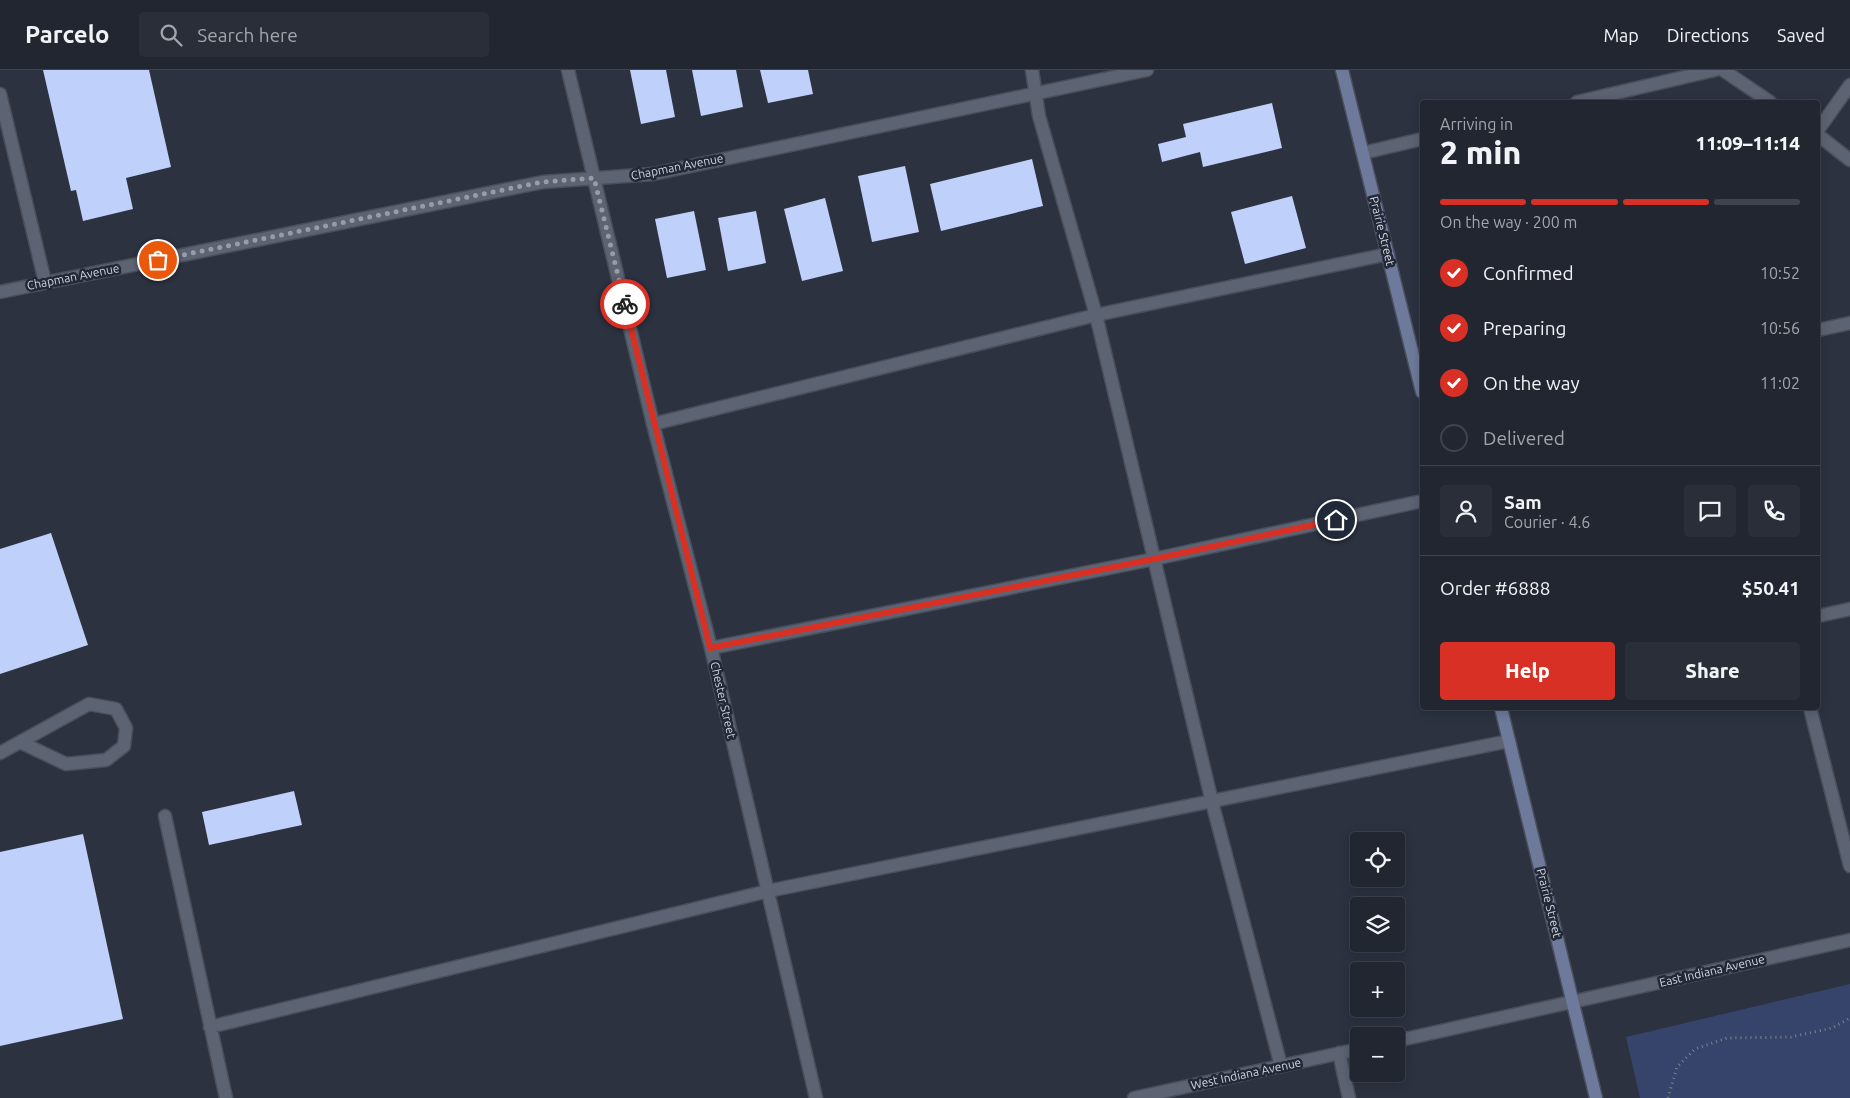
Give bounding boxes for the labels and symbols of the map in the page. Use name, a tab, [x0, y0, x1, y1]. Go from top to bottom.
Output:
street label: Chapman Avenue	[630, 151, 724, 182]
street label: Prairie Street	[1368, 195, 1397, 267]
pin	[137, 239, 179, 281]
street label: Chapman Avenue	[26, 261, 120, 292]
courier	[600, 279, 650, 329]
pin	[1315, 499, 1357, 541]
street label: Chester Street	[708, 660, 739, 740]
street label: Prairie Street	[1535, 867, 1564, 939]
street label: East Indiana Avenue	[1658, 952, 1766, 989]
street label: West Indiana Avenue	[1190, 1055, 1302, 1092]

